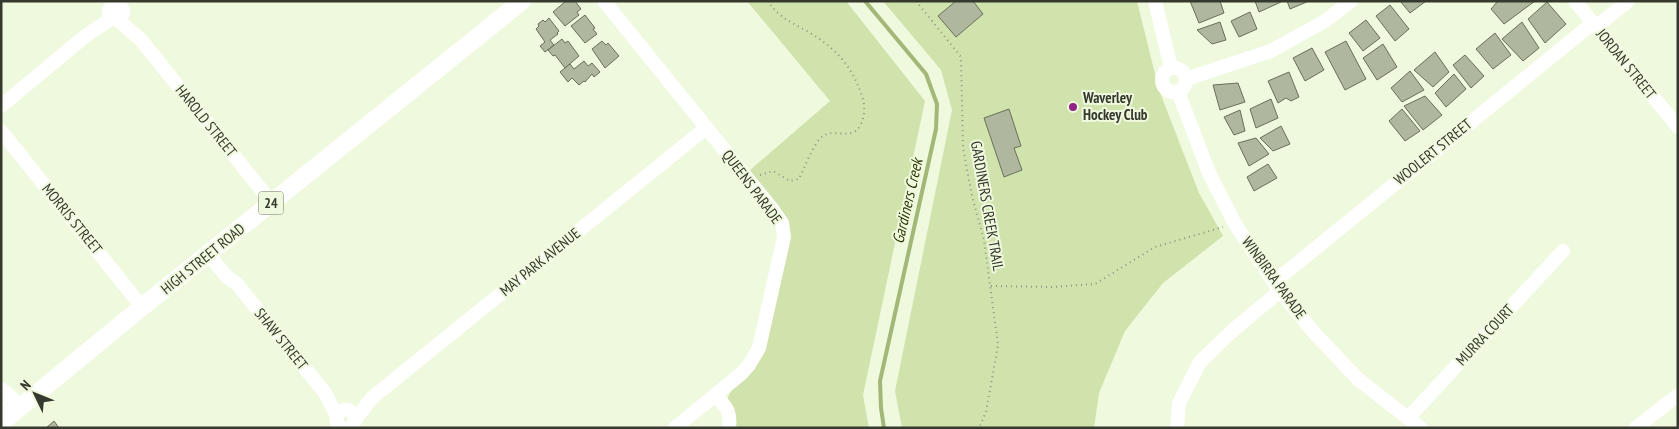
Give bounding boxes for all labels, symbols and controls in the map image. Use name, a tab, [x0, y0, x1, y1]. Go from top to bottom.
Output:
street label: JORDAN STREET	[1592, 24, 1661, 103]
street label: HAROLD STREET	[172, 81, 241, 161]
place label: Waverley Hockey Club	[1082, 88, 1148, 124]
marker: Waverley Hockey Club	[1067, 101, 1079, 113]
street label: WOOLERT STREET	[1390, 114, 1476, 189]
street label: GARDINERS CREEK TRAIL	[967, 140, 1008, 273]
street label: QUEENS PARADE	[718, 146, 786, 228]
water label: Gardiners Creek	[888, 155, 927, 245]
street label: MORRIS STREET	[38, 180, 107, 258]
road number: 24	[258, 192, 284, 214]
street label: HIGH STREET ROAD	[157, 219, 249, 298]
street label: MAY PARK AVENUE	[496, 223, 584, 300]
street label: WINBIRRA PARADE	[1238, 233, 1311, 323]
street label: MURRA COURT	[1451, 300, 1518, 369]
street label: SHAW STREET	[251, 304, 312, 374]
north arrow	[10, 369, 60, 419]
text: N	[16, 376, 35, 394]

